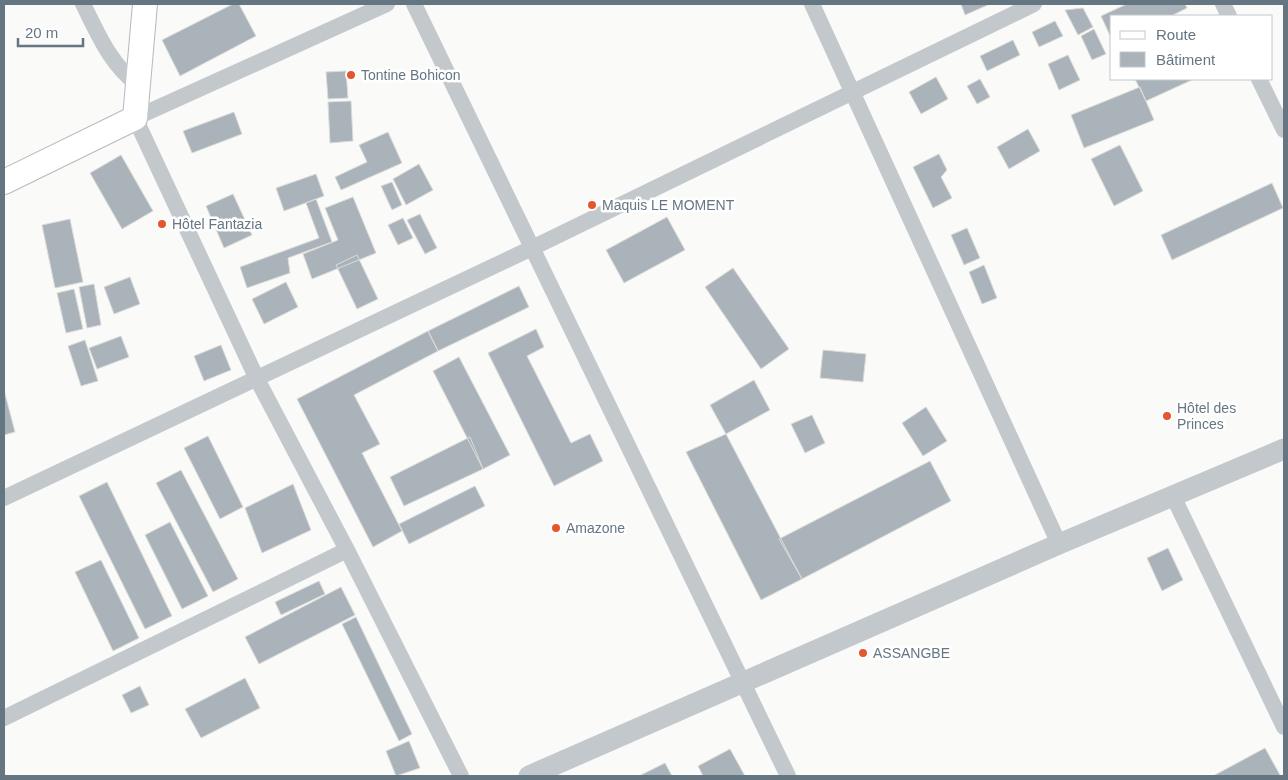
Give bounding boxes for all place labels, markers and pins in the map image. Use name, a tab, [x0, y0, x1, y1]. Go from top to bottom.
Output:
place label: Tontine Bohicon	[361, 67, 461, 83]
marker: Tontine Bohicon	[345, 69, 357, 81]
place label: Maquis LE MOMENT	[602, 197, 735, 213]
marker: Maquis LE MOMENT	[586, 199, 598, 211]
place label: Hôtel Fantazia	[172, 216, 262, 232]
marker: Hôtel Fantazia	[156, 218, 168, 230]
place label: Hôtel des Princes	[1177, 400, 1236, 432]
marker: Hôtel des Princes	[1161, 410, 1173, 422]
place label: Amazone	[566, 520, 625, 536]
marker: Amazone	[550, 522, 562, 534]
place label: ASSANGBE	[873, 645, 950, 661]
marker: ASSANGBE	[857, 647, 869, 659]

